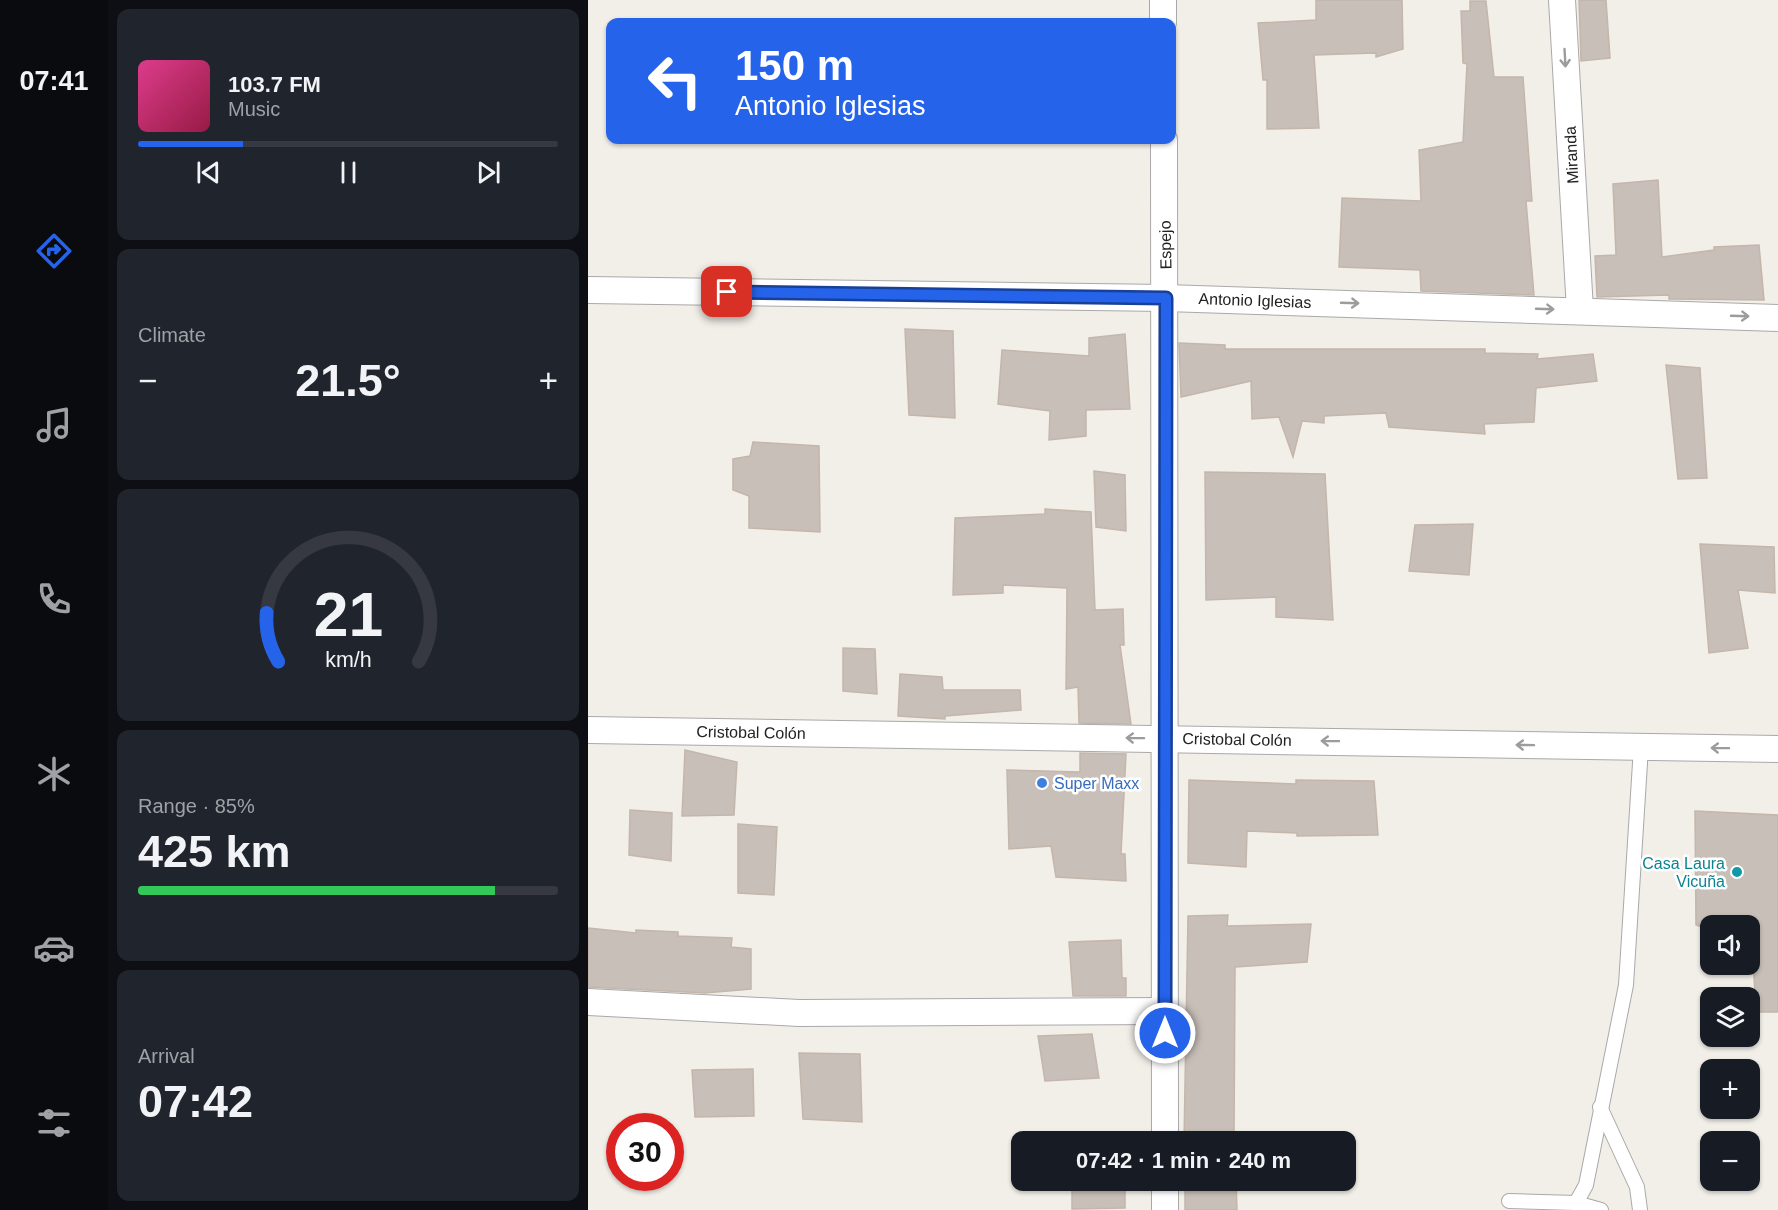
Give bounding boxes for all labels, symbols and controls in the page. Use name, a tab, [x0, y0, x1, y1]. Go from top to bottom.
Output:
icon: left	[636, 42, 714, 120]
text: 150 m	[735, 42, 854, 89]
one-way arrow	[1560, 48, 1571, 68]
text: 07:41	[19, 66, 89, 96]
text: 103.7 FM	[228, 72, 321, 97]
text: Antonio Iglesias	[735, 91, 926, 121]
text: Music	[228, 98, 280, 120]
street label: Miranda	[1561, 126, 1582, 184]
icon: previous	[192, 156, 225, 189]
icon: pause	[332, 156, 365, 189]
icon: next	[472, 156, 505, 189]
street label: Espejo	[1157, 220, 1174, 270]
icon: directions	[33, 230, 75, 272]
pin	[701, 266, 752, 317]
icon: arrive	[710, 275, 743, 308]
street label: Antonio Iglesias	[1198, 290, 1312, 311]
one-way arrow	[1340, 298, 1360, 309]
one-way arrow	[1535, 304, 1555, 315]
one-way arrow	[1729, 311, 1749, 322]
text: Climate	[138, 324, 206, 346]
text: 21.5°	[295, 355, 401, 406]
text: −	[138, 362, 157, 399]
text: +	[539, 362, 558, 399]
icon: music	[33, 404, 75, 446]
icon: phone	[33, 578, 75, 620]
text: 21	[313, 580, 383, 649]
text: km/h	[325, 648, 371, 672]
street label: Cristobal Colón	[696, 723, 806, 742]
street label: Cristobal Colón	[1182, 730, 1292, 749]
one-way arrow	[1125, 732, 1145, 743]
one-way arrow	[1320, 735, 1340, 747]
one-way arrow	[1515, 739, 1535, 750]
one-way arrow	[1710, 742, 1730, 754]
icon: climate	[33, 753, 75, 795]
place label: Super Maxx	[1054, 775, 1139, 792]
marker: Super Maxx	[1035, 776, 1049, 790]
text: Range · 85%	[138, 795, 255, 817]
text: 425 km	[138, 826, 291, 877]
place label: Casa Laura Vicuña	[1642, 855, 1725, 890]
marker: Casa Laura Vicuña	[1730, 865, 1744, 879]
map controls	[1700, 915, 1760, 1191]
button: sound	[1700, 915, 1760, 975]
icon: car	[33, 927, 75, 969]
button: layers	[1700, 987, 1760, 1047]
position arrow	[1133, 1001, 1197, 1065]
text: Arrival	[138, 1045, 195, 1067]
button: +	[1700, 1059, 1760, 1119]
text: 07:42	[138, 1076, 253, 1127]
icon: filters	[33, 1102, 75, 1144]
speed limit sign: 30	[606, 1113, 684, 1191]
button: −	[1700, 1131, 1760, 1191]
text: 07:42 · 1 min · 240 m	[1076, 1148, 1291, 1173]

